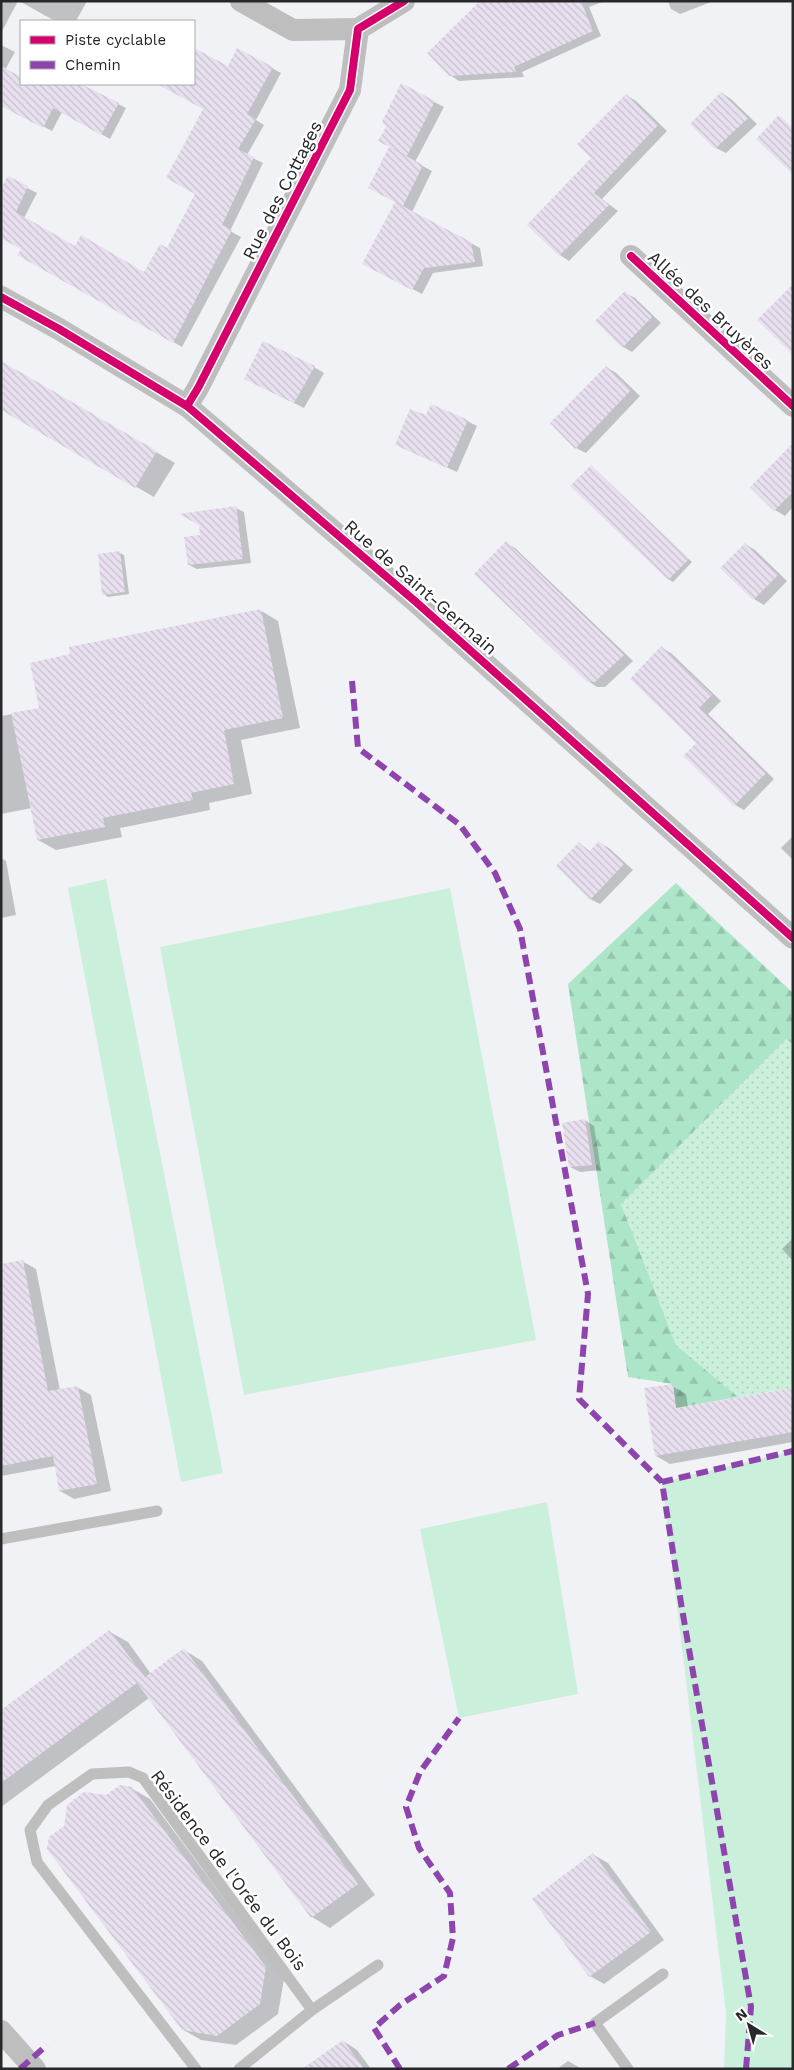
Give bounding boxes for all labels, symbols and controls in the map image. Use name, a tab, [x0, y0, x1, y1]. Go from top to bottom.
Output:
legend	[20, 20, 195, 85]
text: Piste cyclable	[65, 31, 166, 49]
text: Chemin	[65, 56, 121, 74]
street label: Rue des Cottages	[238, 117, 326, 263]
street label: Allée des Bruyères	[644, 246, 778, 374]
street label: Rue de Saint-Germain	[340, 515, 502, 659]
street label: Résidence de l'Orée du Bois	[147, 1766, 311, 1974]
north arrow	[724, 2000, 774, 2050]
text: N	[732, 2005, 750, 2024]

